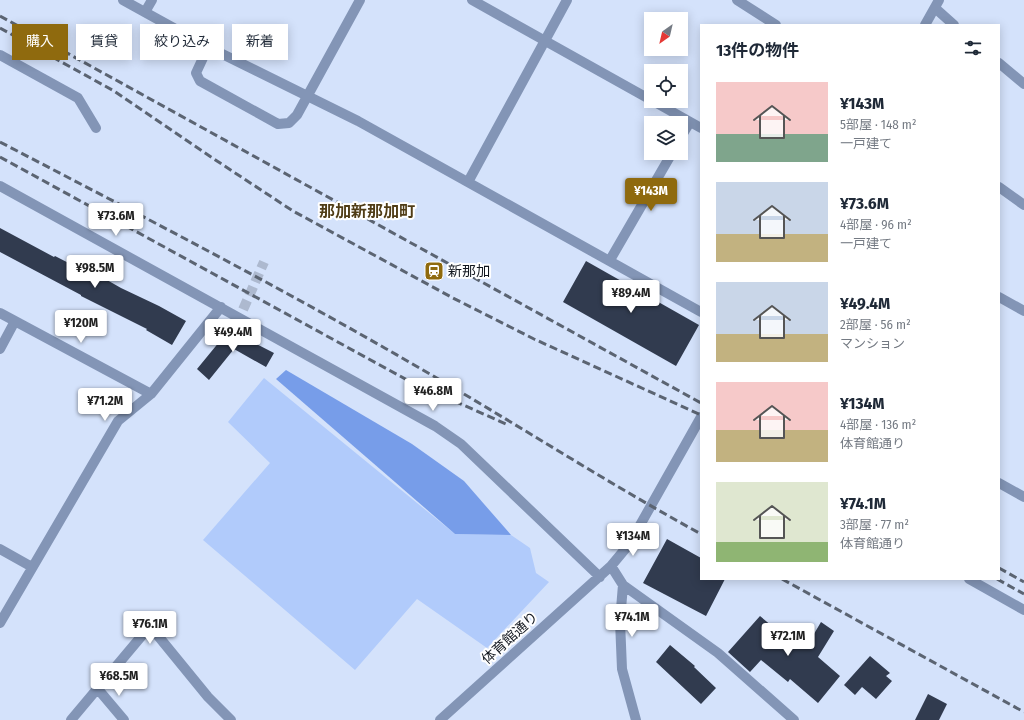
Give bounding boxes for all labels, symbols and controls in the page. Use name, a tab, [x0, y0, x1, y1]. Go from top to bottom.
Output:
north arrow	[644, 12, 688, 56]
map controls	[644, 12, 688, 160]
chip: 購入	[12, 24, 68, 60]
chip: 賃貸	[76, 24, 132, 60]
chip: 絞り込み	[140, 24, 224, 60]
chip: 新着	[232, 24, 288, 60]
icon: filters	[962, 37, 984, 59]
text: 13件の物件	[716, 40, 799, 61]
button: locate	[644, 64, 688, 108]
text: ¥143M	[840, 93, 884, 114]
icon: home	[748, 98, 796, 146]
button: layers	[644, 116, 688, 160]
text: 5部屋 · 148 m²	[840, 117, 916, 132]
text: 一戸建て	[840, 136, 892, 151]
pin: ¥143M	[623, 178, 679, 212]
text: ¥143M	[634, 183, 668, 198]
text: ¥73.6M	[840, 193, 889, 214]
icon: home	[748, 198, 796, 246]
district label: 那加新那加町	[319, 202, 415, 221]
pin: ¥73.6M	[83, 203, 149, 237]
text: ¥73.6M	[97, 208, 135, 223]
text: 4部屋 · 96 m²	[840, 217, 912, 232]
text: 一戸建て	[840, 236, 892, 251]
pin: ¥98.5M	[62, 255, 128, 289]
text: ¥98.5M	[76, 260, 114, 275]
station icon: 新那加	[423, 260, 445, 282]
place label: 新那加	[448, 263, 490, 280]
pin: ¥89.4M	[598, 280, 664, 314]
text: ¥89.4M	[612, 285, 650, 300]
text: ¥49.4M	[840, 293, 890, 314]
icon: home	[748, 298, 796, 346]
pin: ¥120M	[53, 310, 109, 344]
text: ¥120M	[64, 315, 98, 330]
text: 2部屋 · 56 m²	[840, 317, 911, 332]
pin: ¥49.4M	[200, 319, 266, 353]
text: ¥49.4M	[214, 324, 252, 339]
text: マンション	[840, 336, 905, 351]
pin: ¥46.8M	[400, 378, 466, 412]
text: ¥46.8M	[413, 383, 453, 398]
pin: ¥71.2M	[72, 388, 138, 422]
text: ¥71.2M	[87, 393, 123, 408]
text: ¥134M	[840, 393, 884, 414]
icon: home	[748, 398, 796, 446]
text: 4部屋 · 136 m²	[840, 417, 916, 432]
text: 体育館通り	[840, 436, 905, 451]
text: ¥74.1M	[840, 493, 886, 514]
icon: home	[748, 498, 796, 546]
text: 3部屋 · 77 m²	[840, 517, 909, 532]
pin: ¥134M	[605, 523, 661, 557]
text: ¥134M	[616, 528, 650, 543]
text: 体育館通り	[840, 536, 905, 551]
pin: ¥74.1M	[599, 604, 665, 638]
street label: 体育館通り	[478, 608, 542, 668]
text: ¥74.1M	[614, 609, 650, 624]
pin: ¥76.1M	[117, 611, 183, 645]
text: ¥76.1M	[132, 616, 168, 631]
pin: ¥72.1M	[755, 623, 821, 657]
text: ¥72.1M	[771, 628, 805, 643]
pin: ¥68.5M	[86, 663, 152, 697]
text: ¥68.5M	[100, 668, 138, 683]

